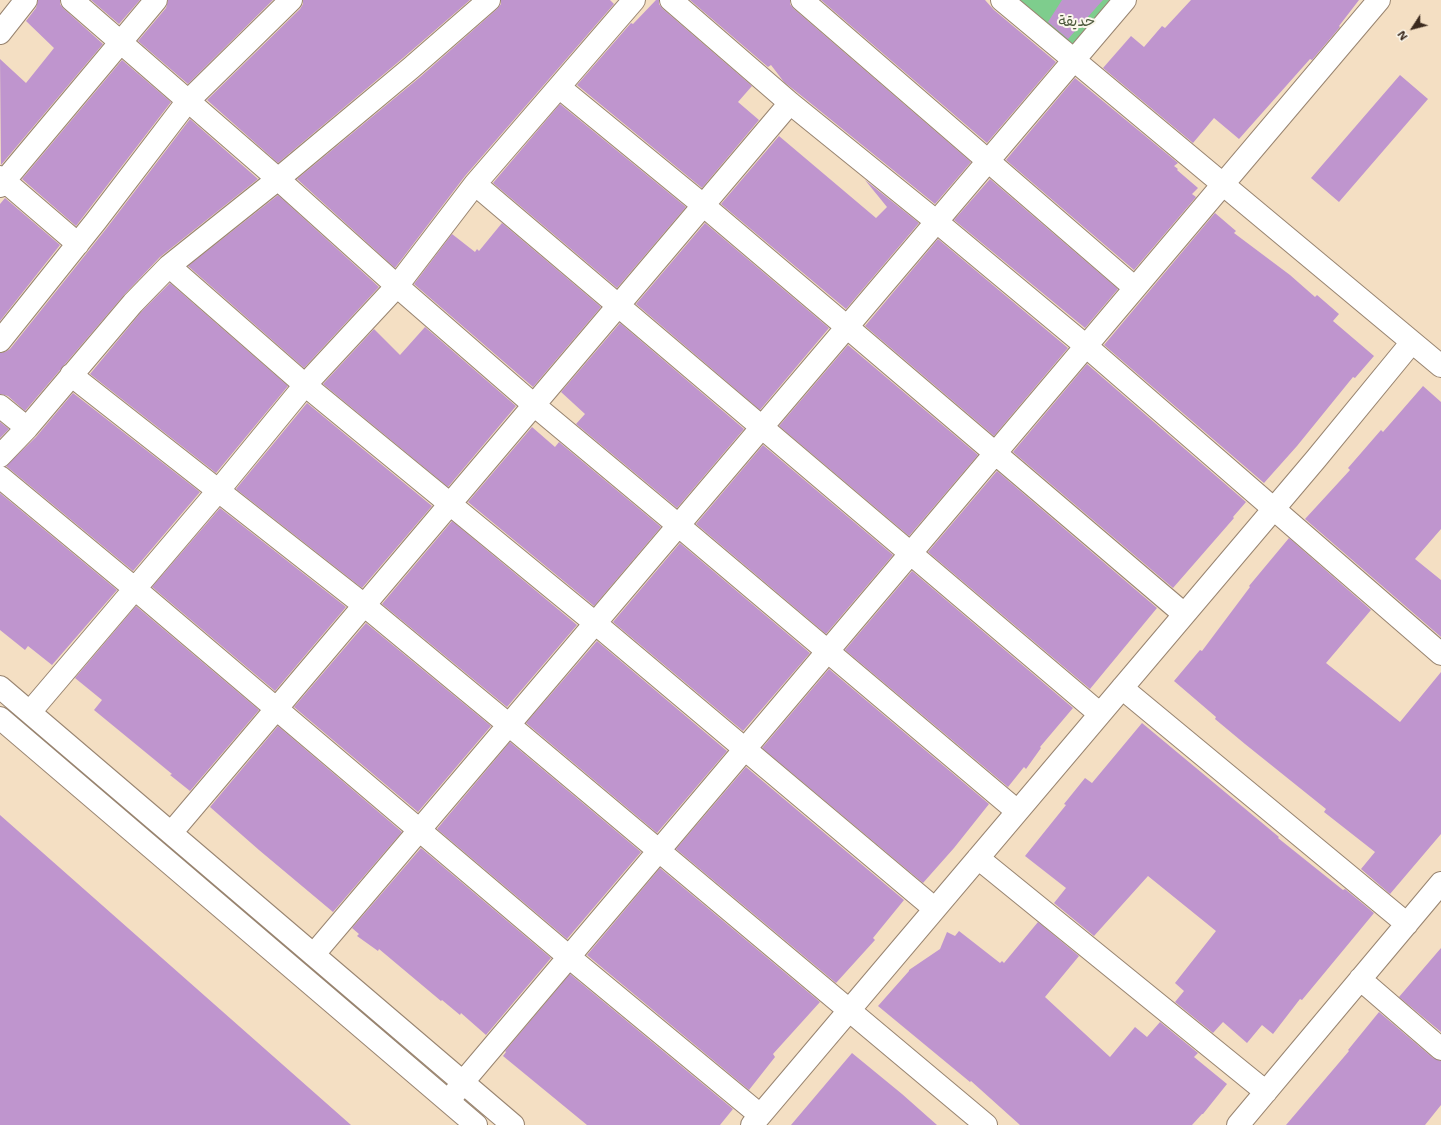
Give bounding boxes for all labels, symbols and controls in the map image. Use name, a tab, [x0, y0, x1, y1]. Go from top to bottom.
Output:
north arrow	[1393, 8, 1433, 48]
park label: حديقة	[1059, 13, 1095, 31]
text: N	[1394, 27, 1412, 43]

